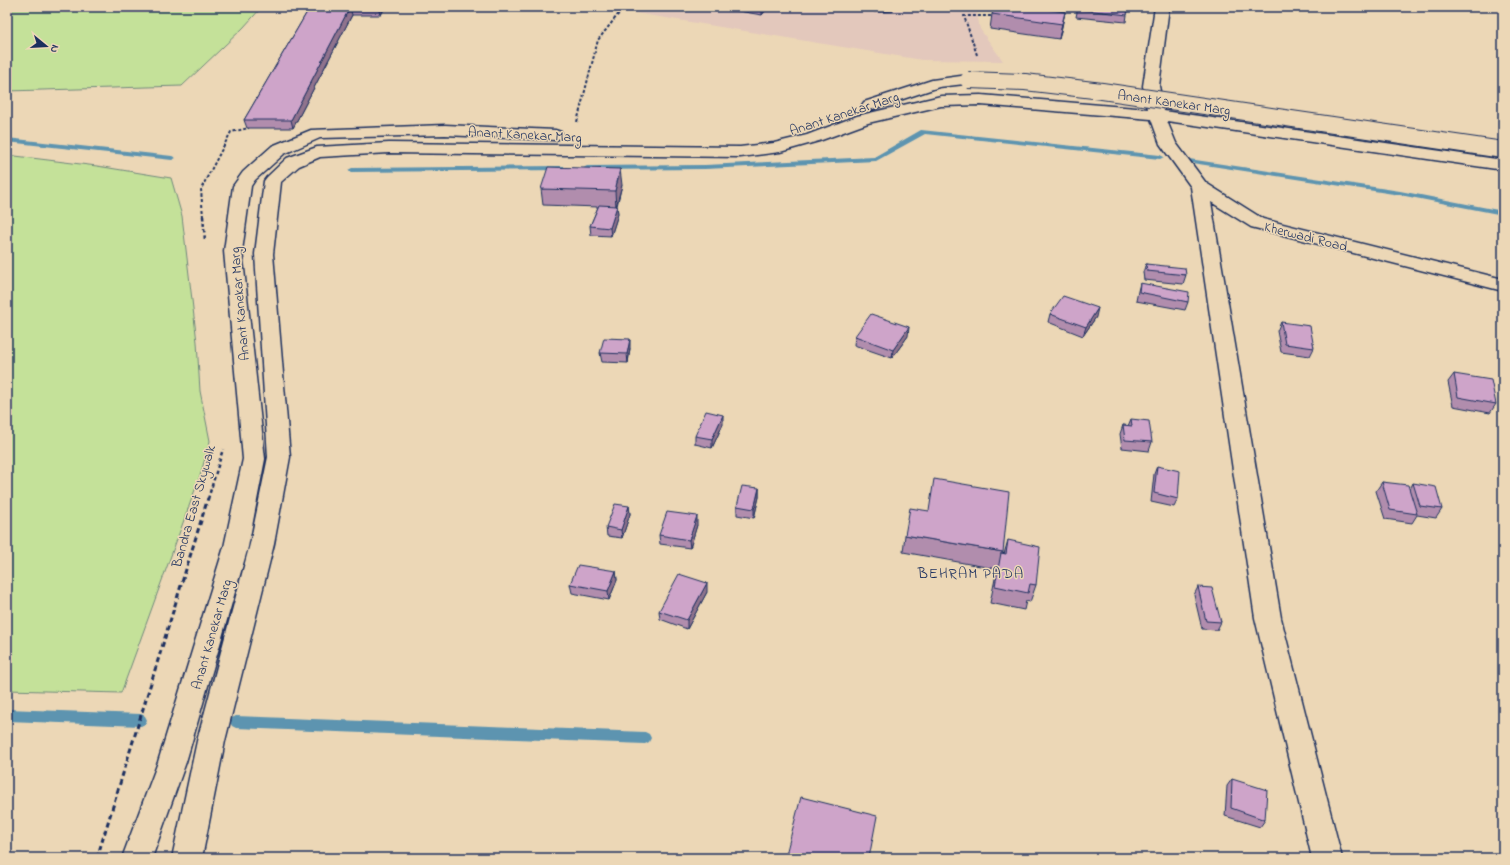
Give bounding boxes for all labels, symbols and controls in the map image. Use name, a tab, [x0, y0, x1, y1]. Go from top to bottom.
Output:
north arrow	[26, 26, 66, 66]
text: N	[46, 43, 63, 55]
street label: Anant Kanekar Marg	[1116, 85, 1232, 123]
street label: Anant Kanekar Marg	[787, 87, 902, 143]
street label: Anant Kanekar Marg	[467, 122, 582, 150]
street label: Kherwadi Road	[1262, 217, 1350, 258]
street label: Anant Kanekar Marg	[225, 246, 257, 362]
street label: Bandra East Skywalk	[167, 442, 223, 571]
district label: BEHRAM PADA	[917, 563, 1024, 585]
street label: Anant Kanekar Marg	[187, 577, 239, 692]

